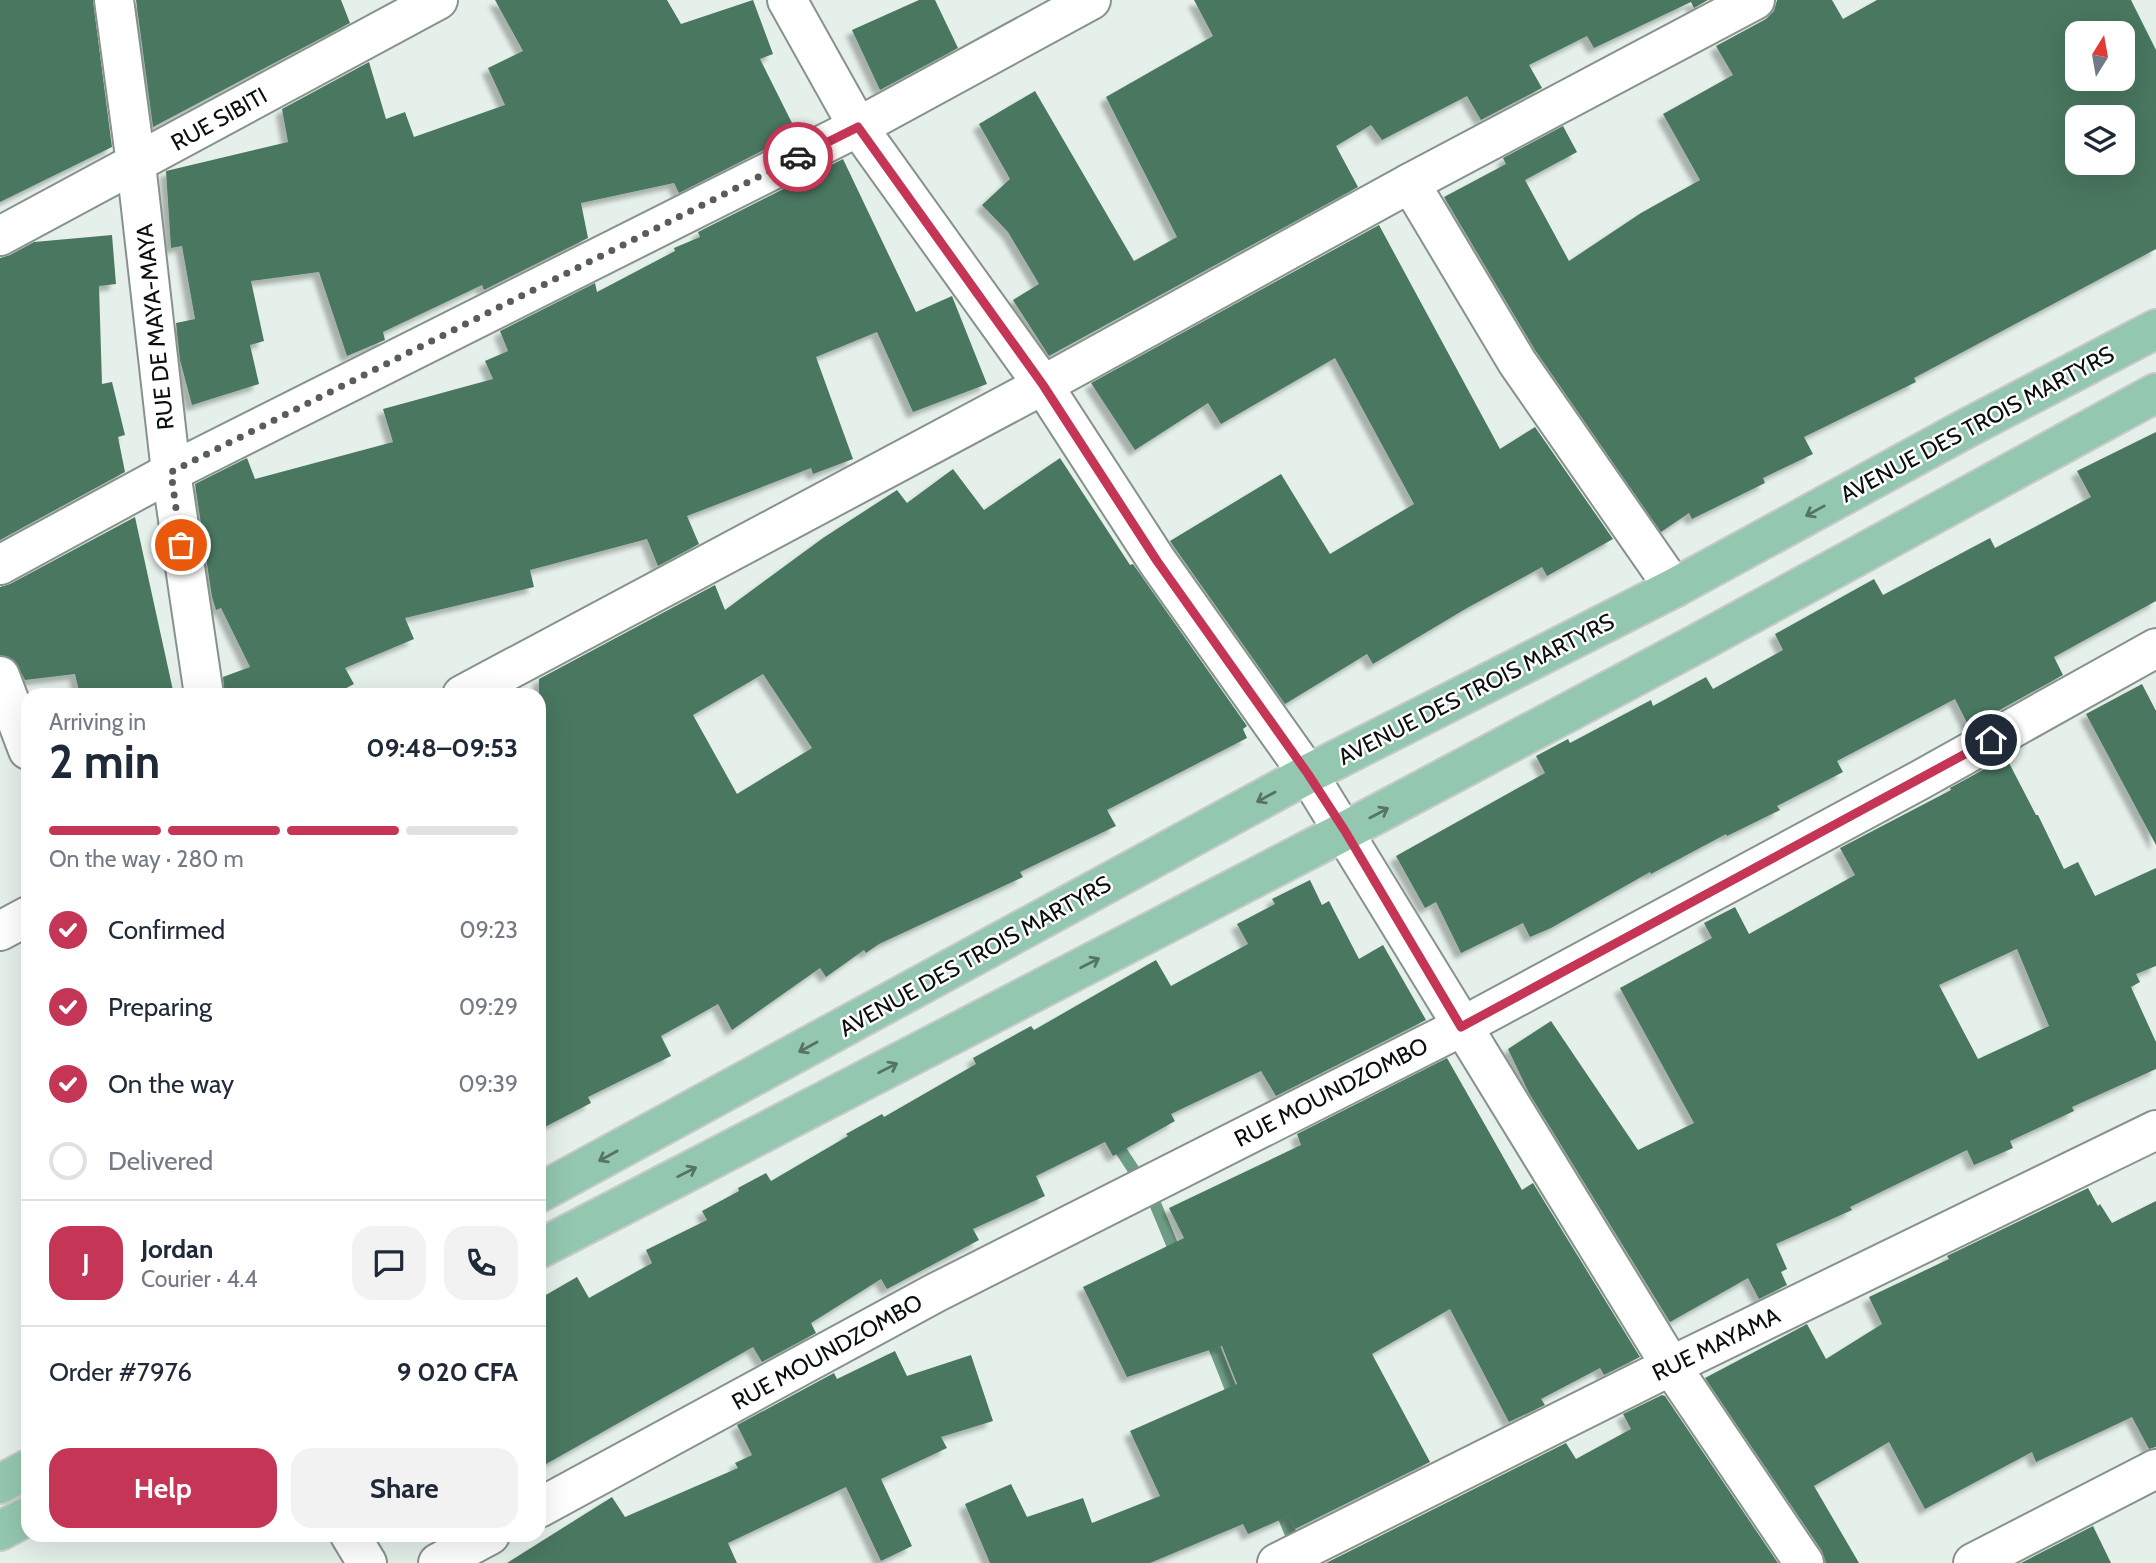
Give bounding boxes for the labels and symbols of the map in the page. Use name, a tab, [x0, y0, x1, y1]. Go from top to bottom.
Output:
north arrow	[2065, 21, 2135, 91]
street label: RUE SIBITI	[166, 81, 272, 157]
courier	[763, 122, 833, 192]
street label: RUE DE MAYA-MAYA	[130, 223, 180, 431]
street label: AVENUE DES TROIS MARTYRS	[1835, 340, 2119, 508]
one-way arrow	[1805, 505, 1826, 518]
pin	[151, 515, 211, 575]
street label: AVENUE DES TROIS MARTYRS	[1333, 607, 1619, 771]
pin	[1961, 710, 2021, 770]
one-way arrow	[1256, 791, 1276, 805]
one-way arrow	[1368, 805, 1389, 819]
street label: AVENUE DES TROIS MARTYRS	[834, 870, 1116, 1042]
one-way arrow	[1080, 955, 1100, 969]
street label: RUE MOUNDZOMBO	[1229, 1031, 1433, 1153]
one-way arrow	[798, 1041, 819, 1054]
one-way arrow	[878, 1060, 898, 1074]
one-way arrow	[598, 1150, 619, 1163]
one-way arrow	[676, 1165, 696, 1179]
street label: RUE MOUNDZOMBO	[727, 1288, 927, 1416]
street label: RUE MAYAMA	[1648, 1301, 1784, 1387]

